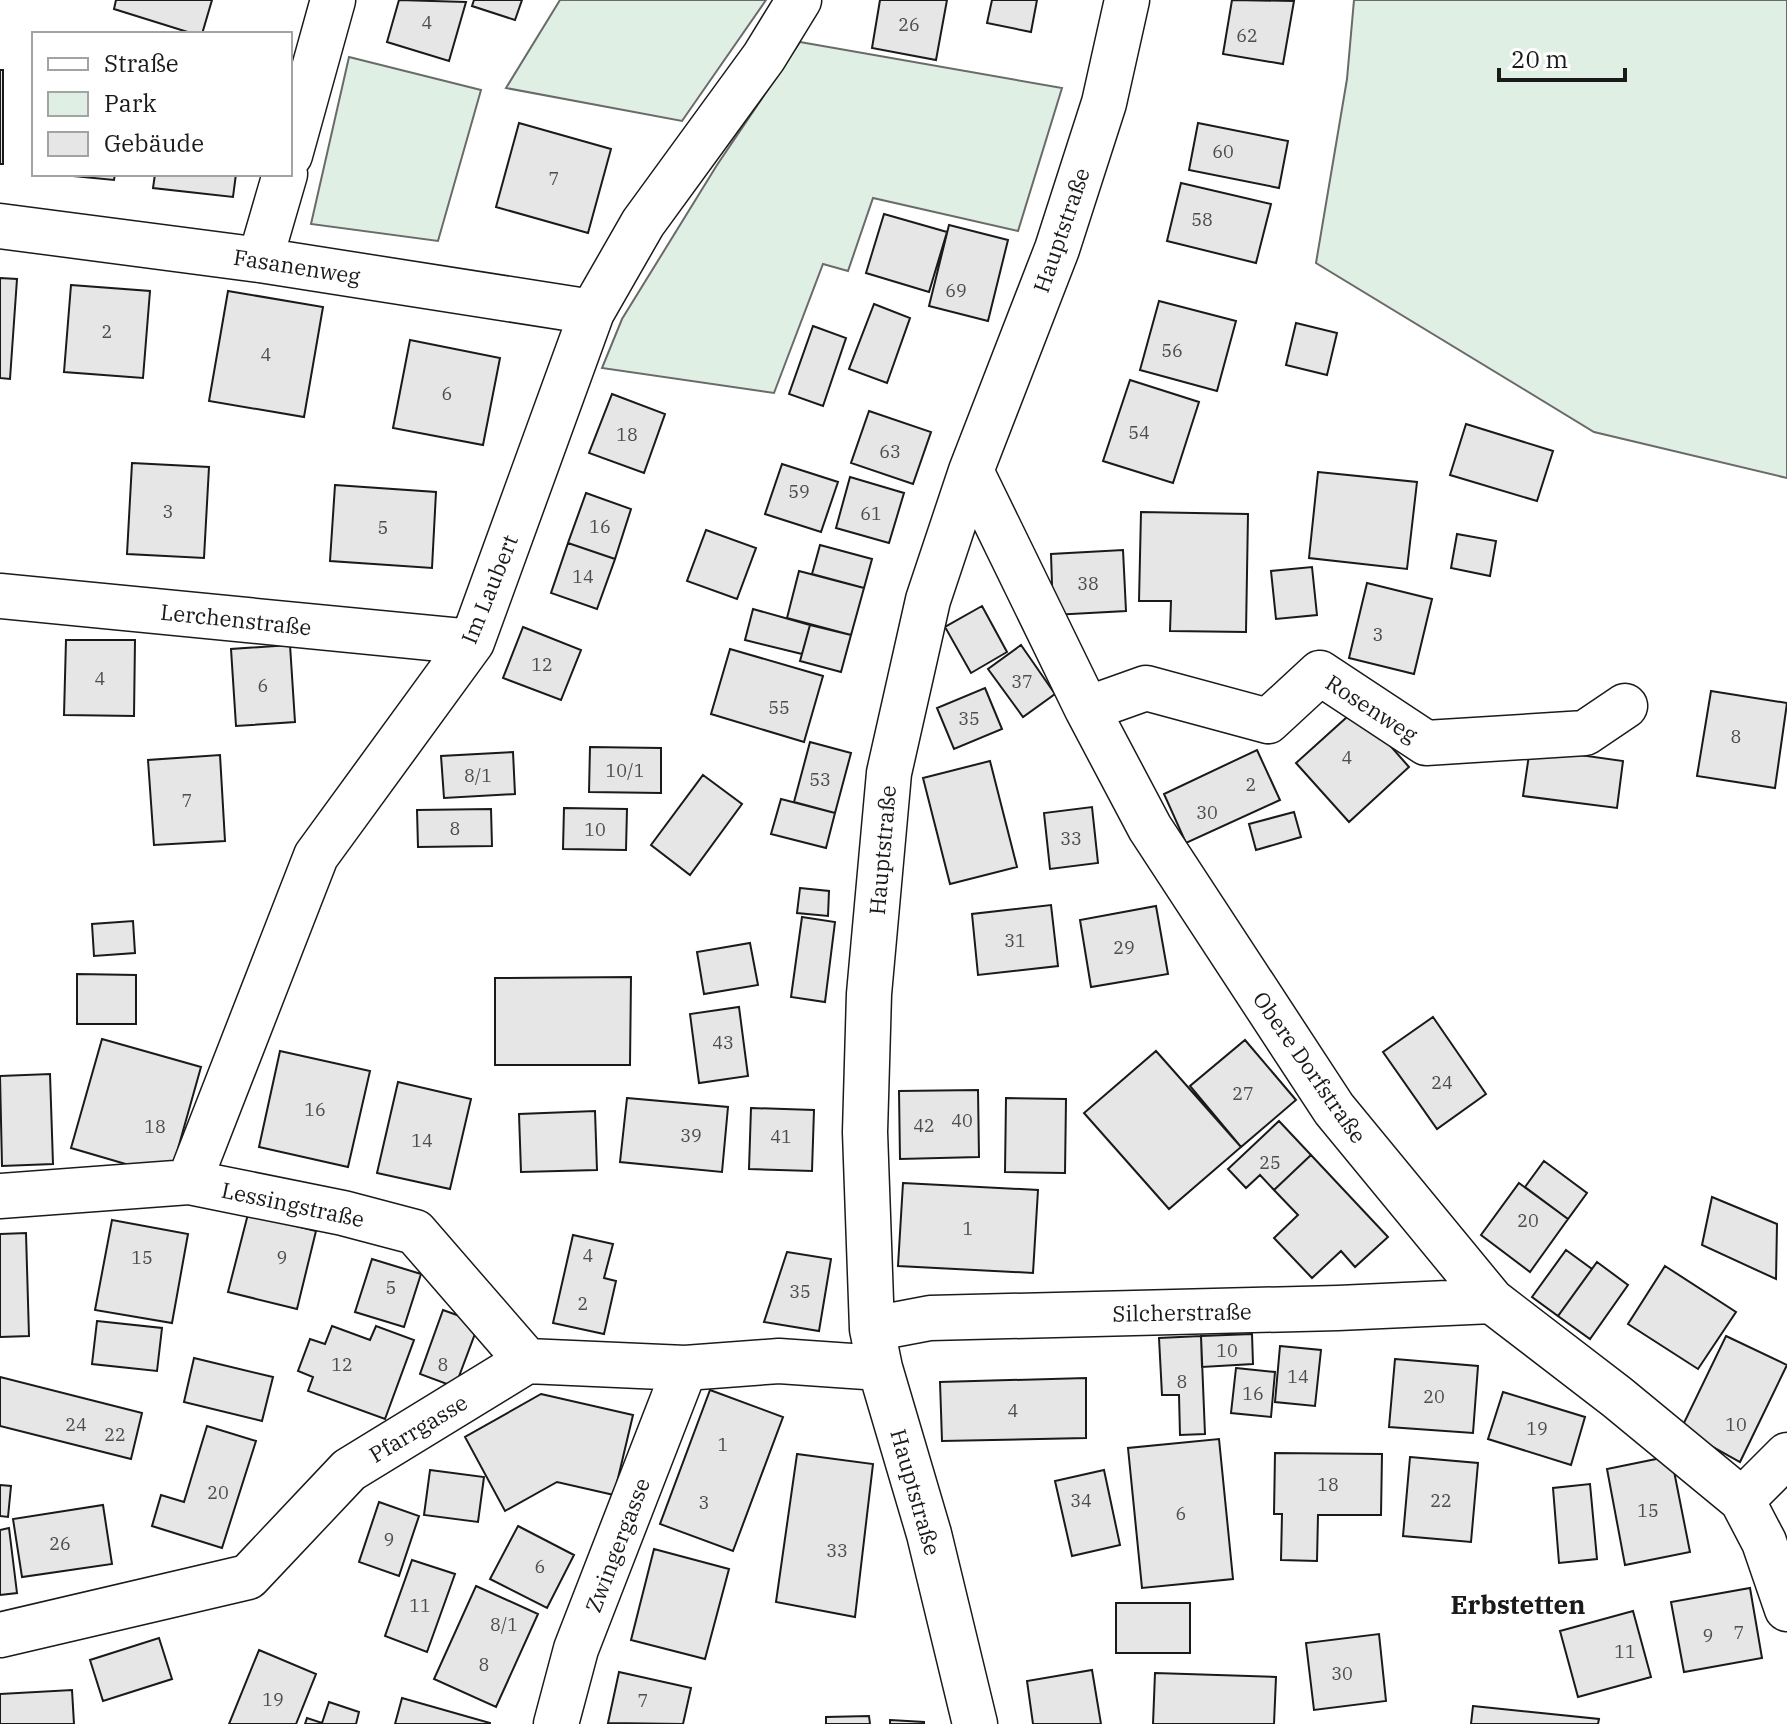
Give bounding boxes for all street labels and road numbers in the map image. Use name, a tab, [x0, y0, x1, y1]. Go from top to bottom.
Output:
street label: Hauptstraße	[1026, 164, 1096, 296]
street label: Fasanenweg	[231, 242, 363, 290]
street label: Im Laubert	[454, 530, 524, 648]
street label: Lerchenstraße	[159, 597, 313, 641]
street label: Rosenweg	[1321, 668, 1424, 748]
street label: Hauptstraße	[862, 784, 902, 916]
street label: Obere Dorfstraße	[1247, 985, 1373, 1149]
street label: Lessingstraße	[219, 1175, 367, 1233]
street label: Silcherstraße	[1112, 1296, 1252, 1328]
street label: Pfarrgasse	[363, 1387, 473, 1469]
street label: Hauptstraße	[884, 1425, 948, 1559]
street label: Zwingergasse	[578, 1473, 656, 1617]

